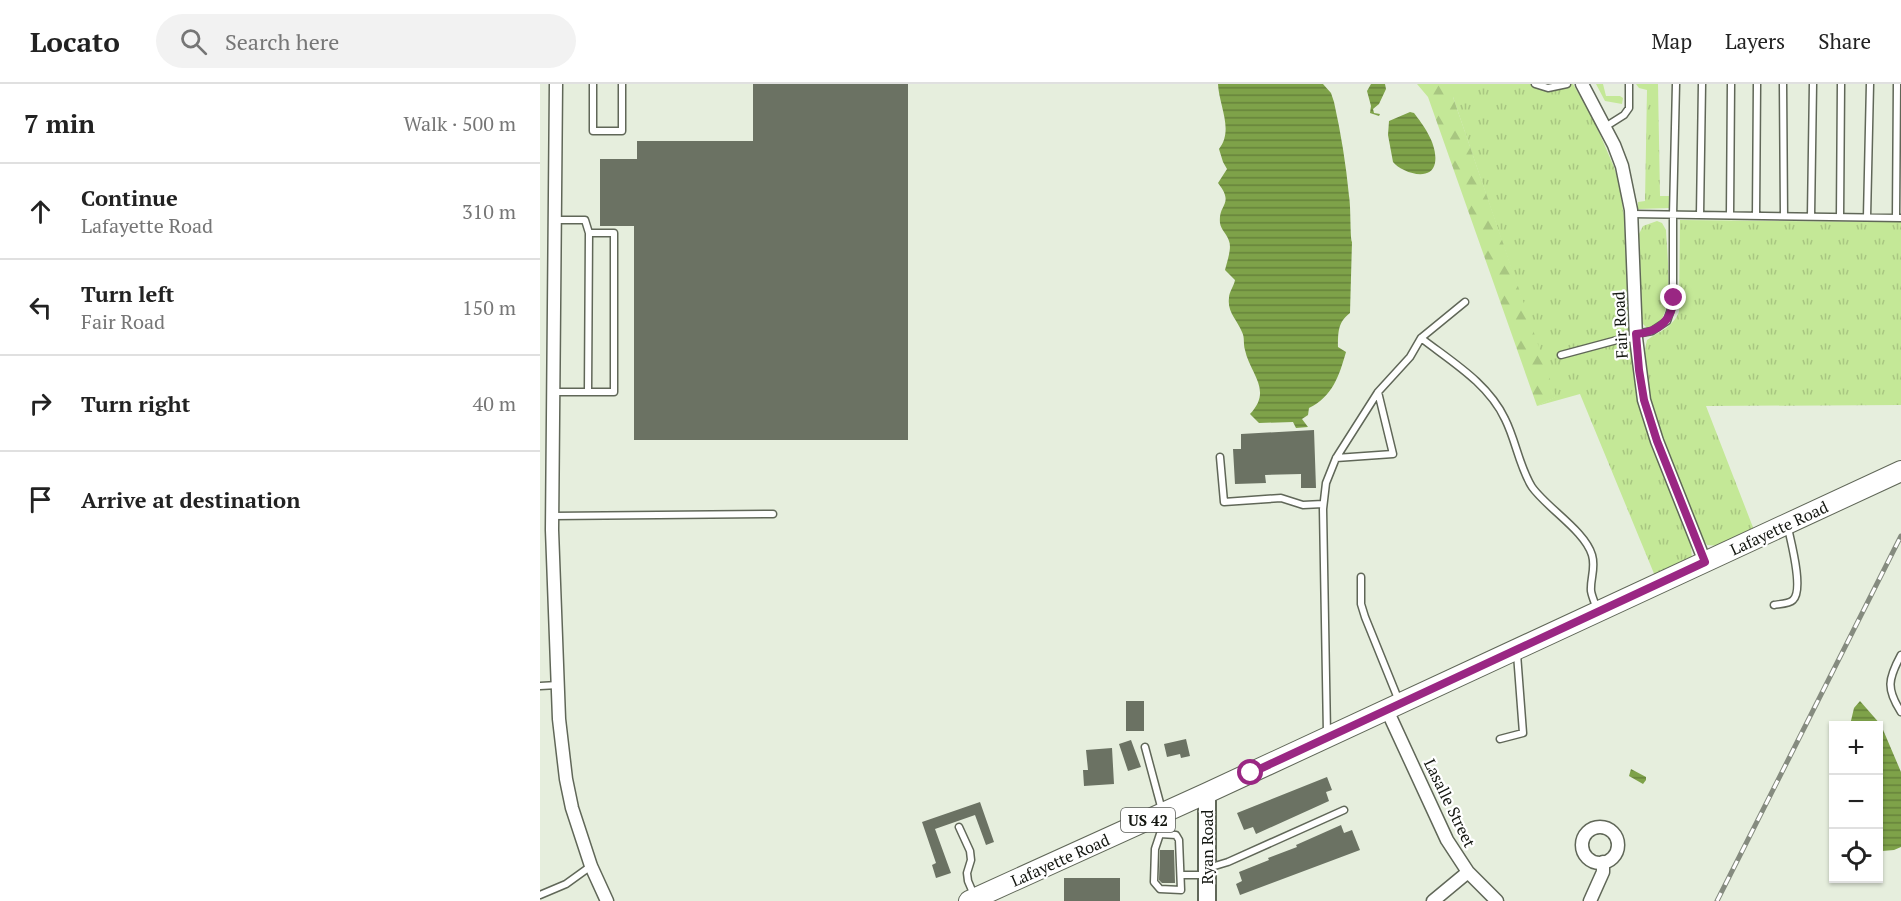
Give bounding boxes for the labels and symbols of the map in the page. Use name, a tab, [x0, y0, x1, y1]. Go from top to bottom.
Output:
route end	[1660, 284, 1686, 310]
street label: Fair Road	[1607, 291, 1633, 359]
street label: Lafayette Road	[1726, 496, 1832, 560]
street label: Lasalle Street	[1419, 755, 1481, 851]
route start	[1237, 759, 1263, 785]
road number: US 42	[1121, 808, 1175, 832]
street label: Ryan Road	[1196, 809, 1218, 884]
street label: Lafayette Road	[1007, 828, 1113, 892]

